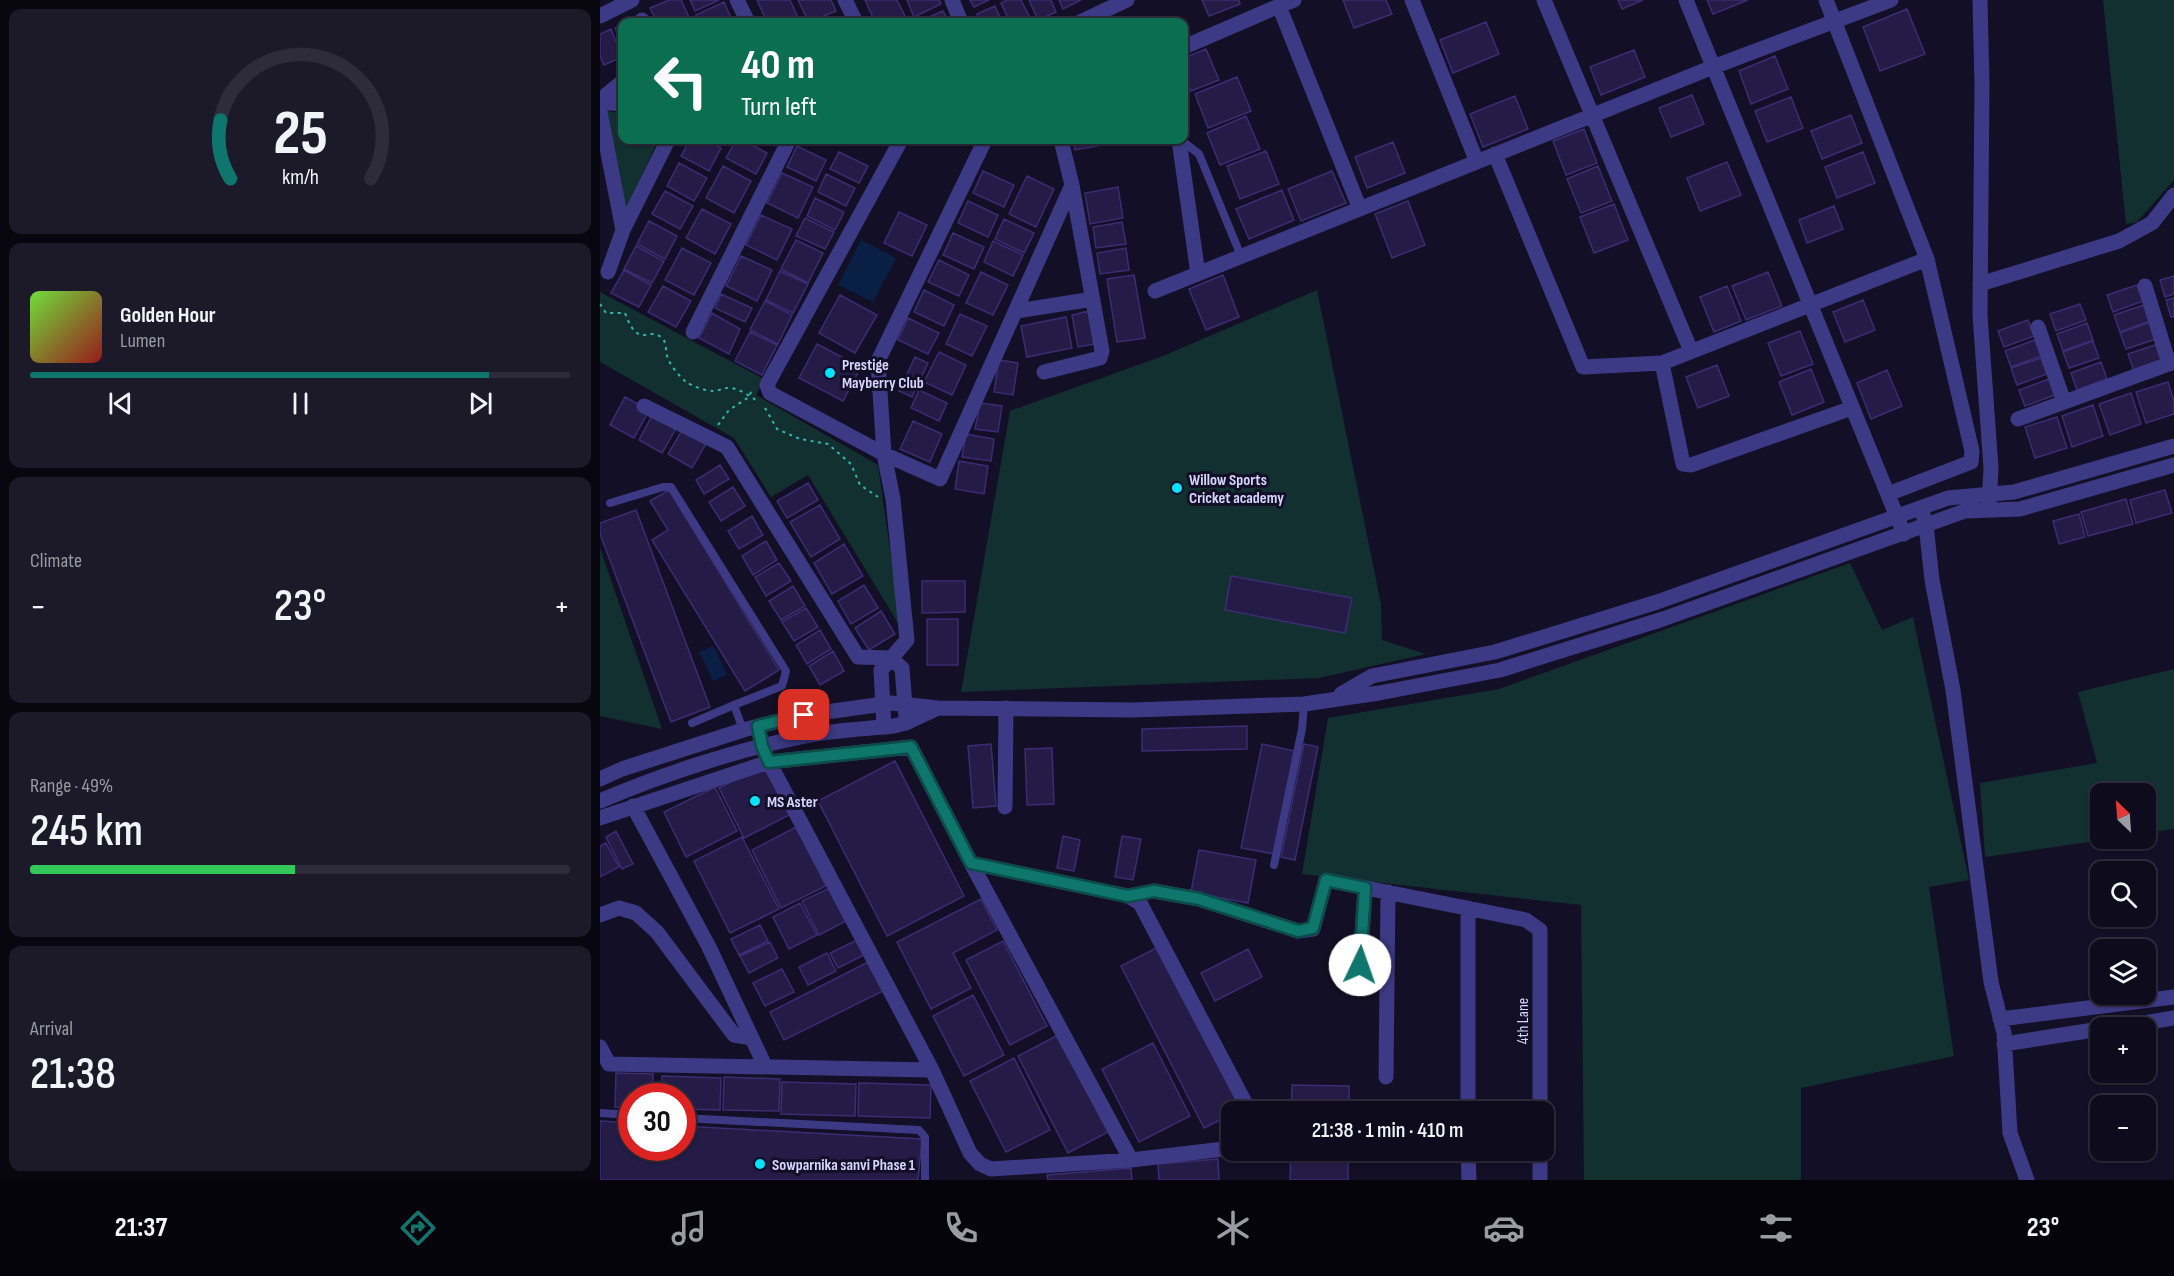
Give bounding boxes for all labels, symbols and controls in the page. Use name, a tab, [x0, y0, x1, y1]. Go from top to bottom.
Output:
text: 40 m	[741, 40, 815, 91]
icon: left	[642, 42, 720, 120]
text: Turn left	[741, 91, 817, 123]
text: 25	[273, 97, 327, 172]
text: km/h	[281, 165, 319, 190]
text: Golden Hour	[120, 302, 216, 329]
text: Lumen	[120, 329, 165, 353]
place label: Prestige Mayberry Club	[842, 356, 924, 393]
marker: Prestige Mayberry Club	[823, 366, 837, 380]
icon: previous	[104, 387, 137, 420]
icon: pause	[284, 387, 317, 420]
icon: next	[464, 387, 497, 420]
place label: Willow Sports Cricket academy	[1189, 471, 1284, 508]
marker: Willow Sports Cricket academy	[1170, 481, 1184, 495]
text: Climate	[30, 549, 82, 573]
text: 23°	[274, 579, 326, 634]
text: −	[30, 587, 46, 627]
text: +	[554, 587, 570, 627]
pin	[778, 689, 829, 740]
icon: arrive	[787, 698, 820, 731]
text: Range · 49%	[30, 774, 113, 798]
north arrow	[2090, 783, 2156, 849]
map controls	[2090, 783, 2156, 1161]
place label: MS Aster	[767, 793, 818, 812]
marker: MS Aster	[748, 794, 762, 808]
text: 245 km	[30, 804, 143, 859]
button: search	[2090, 861, 2156, 927]
position arrow	[1328, 933, 1392, 997]
button: layers	[2090, 939, 2156, 1005]
street label: 4th Lane	[1514, 998, 1533, 1044]
text: Arrival	[30, 1017, 73, 1041]
button: +	[2090, 1017, 2156, 1083]
text: 21:38	[30, 1047, 116, 1102]
speed limit sign: 30	[618, 1083, 696, 1161]
button: −	[2090, 1095, 2156, 1161]
text: 21:38 · 1 min · 410 m	[1312, 1117, 1463, 1144]
place label: Sowparnika sanvi Phase 1	[772, 1156, 916, 1175]
marker: Sowparnika sanvi Phase 1	[753, 1157, 767, 1171]
icon: directions	[397, 1207, 439, 1249]
icon: music	[668, 1207, 710, 1249]
icon: phone	[940, 1207, 982, 1249]
icon: climate	[1212, 1207, 1254, 1249]
icon: car	[1483, 1207, 1525, 1249]
icon: filters	[1755, 1207, 1797, 1249]
text: 21:37	[115, 1212, 167, 1244]
text: 23°	[2027, 1212, 2059, 1244]

